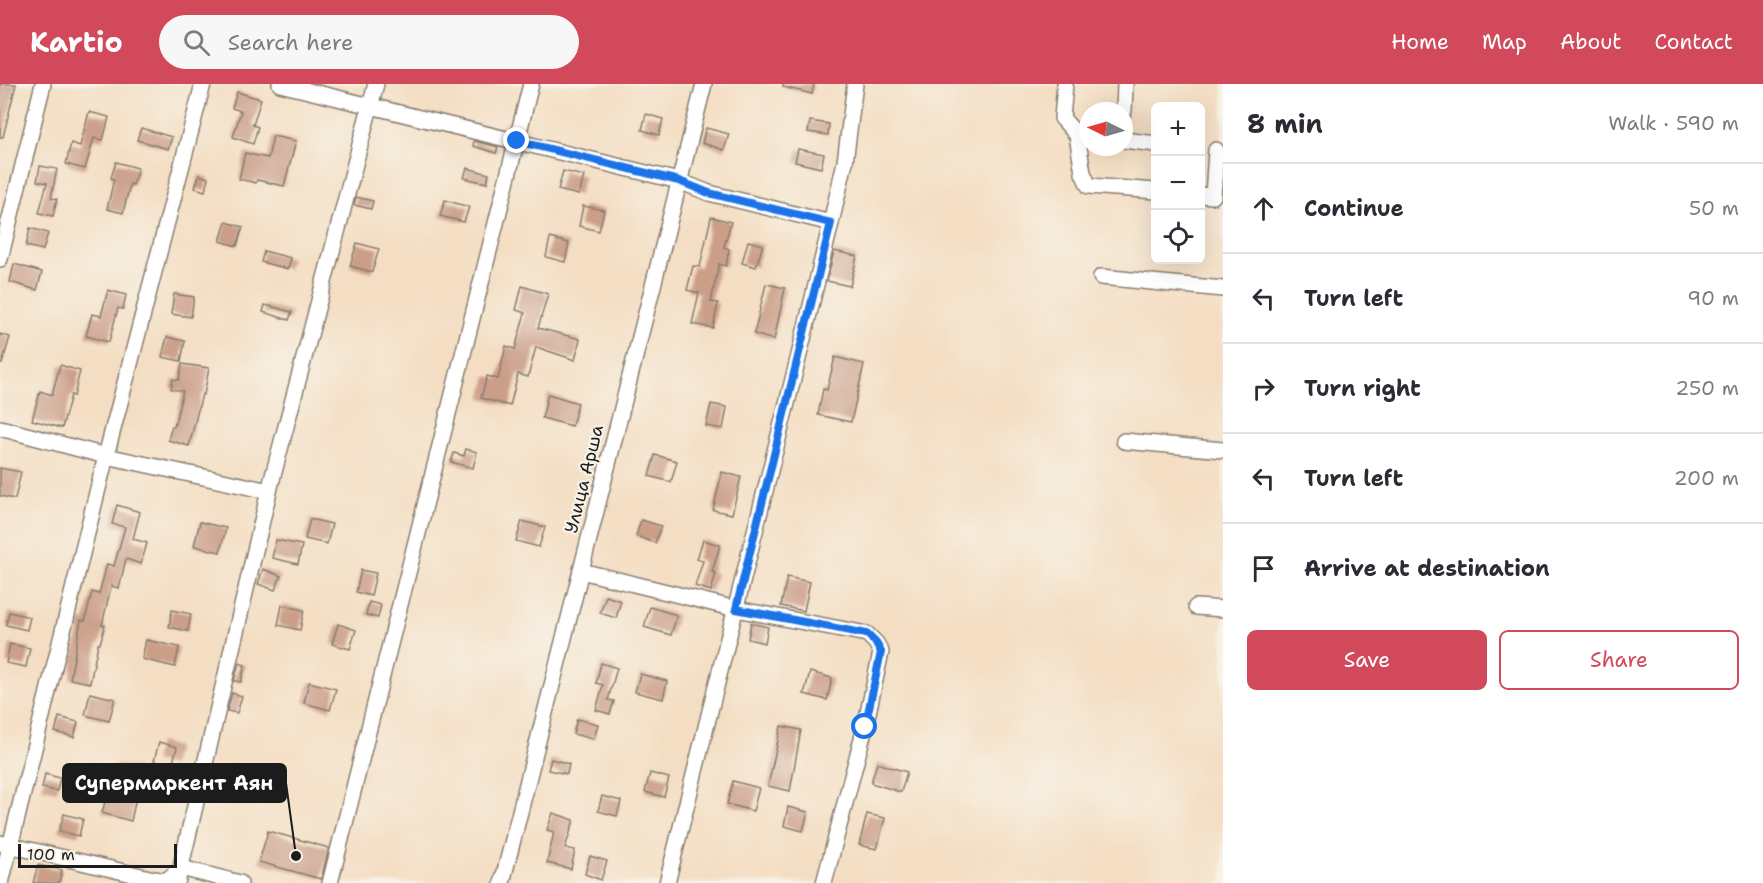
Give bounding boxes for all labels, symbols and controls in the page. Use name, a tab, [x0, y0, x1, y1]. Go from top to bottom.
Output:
search box	[159, 15, 579, 69]
text: Kartio	[30, 23, 123, 61]
icon: search	[180, 26, 213, 59]
text: Search here	[228, 28, 353, 57]
text: Home	[1391, 28, 1449, 56]
text: Map	[1482, 28, 1527, 56]
text: About	[1560, 28, 1621, 56]
text: Contact	[1654, 28, 1733, 56]
north arrow	[1079, 102, 1133, 156]
map controls	[1151, 102, 1205, 264]
button: +	[1151, 102, 1205, 156]
text: 8 min	[1247, 106, 1323, 141]
text: Walk · 590 m	[1608, 110, 1739, 136]
route end	[503, 127, 529, 153]
button: −	[1151, 156, 1205, 210]
icon: ahead	[1247, 192, 1280, 225]
text: Continue	[1304, 194, 1404, 223]
text: 50 m	[1689, 195, 1739, 221]
button: locate	[1151, 210, 1205, 264]
icon: left	[1247, 282, 1280, 315]
text: Turn left	[1304, 284, 1403, 313]
text: 90 m	[1687, 285, 1739, 311]
icon: right	[1247, 372, 1280, 405]
text: Turn right	[1304, 374, 1421, 403]
text: 250 m	[1675, 375, 1739, 401]
street label: Улица Арша	[559, 422, 609, 536]
icon: left	[1247, 462, 1280, 495]
text: Turn left	[1304, 464, 1403, 493]
text: 200 m	[1674, 465, 1739, 491]
icon: arrive	[1247, 552, 1280, 585]
text: Arrive at destination	[1304, 554, 1550, 583]
button: Save	[1247, 630, 1487, 690]
button: Share	[1499, 630, 1739, 690]
route start	[851, 713, 877, 739]
callout: Супермаркент Аян	[63, 764, 286, 802]
text: Супермаркент Аян	[75, 770, 273, 796]
scale bar	[18, 841, 177, 868]
text: 100 m	[27, 844, 75, 865]

